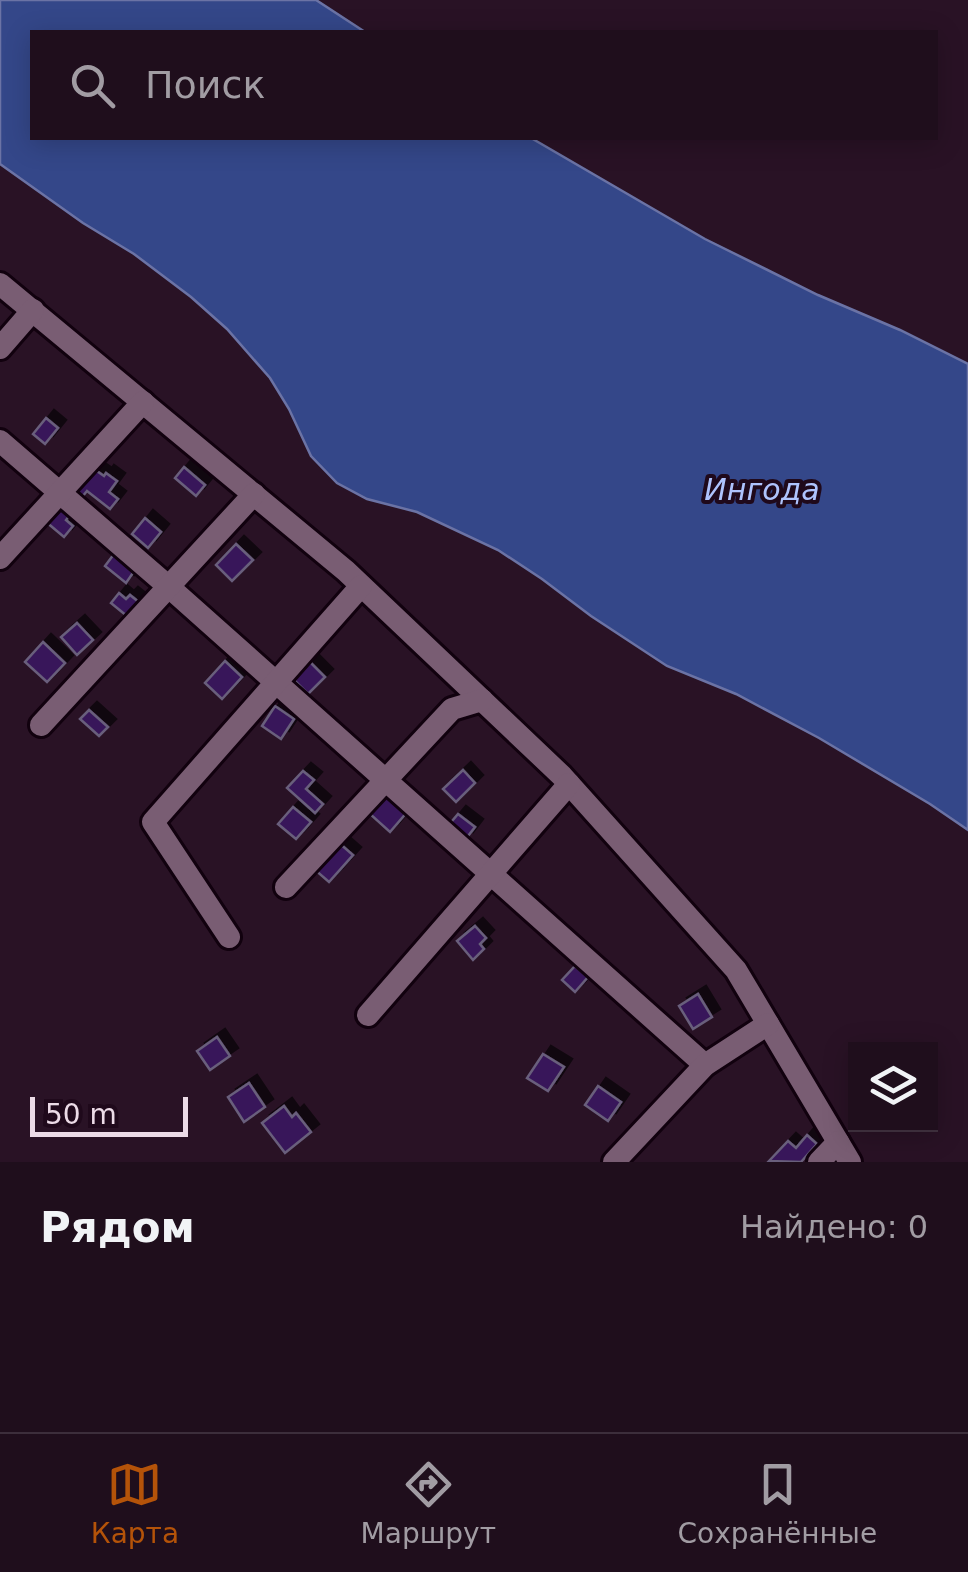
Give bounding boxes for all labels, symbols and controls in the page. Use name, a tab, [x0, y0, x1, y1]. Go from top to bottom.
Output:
search box	[30, 30, 938, 140]
icon: search	[65, 58, 120, 113]
text: Поиск	[145, 63, 265, 107]
water label: Ингода	[704, 472, 820, 507]
map controls	[848, 1042, 938, 1132]
button: layers	[848, 1042, 938, 1132]
scale bar	[30, 1092, 188, 1136]
text: 50 m	[45, 1098, 117, 1131]
text: Рядом	[40, 1203, 195, 1252]
text: Найдено: 0	[740, 1208, 928, 1246]
tab: Карта	[91, 1457, 179, 1550]
tab: Маршрут	[361, 1457, 496, 1550]
tab: Сохранённые	[678, 1457, 877, 1550]

